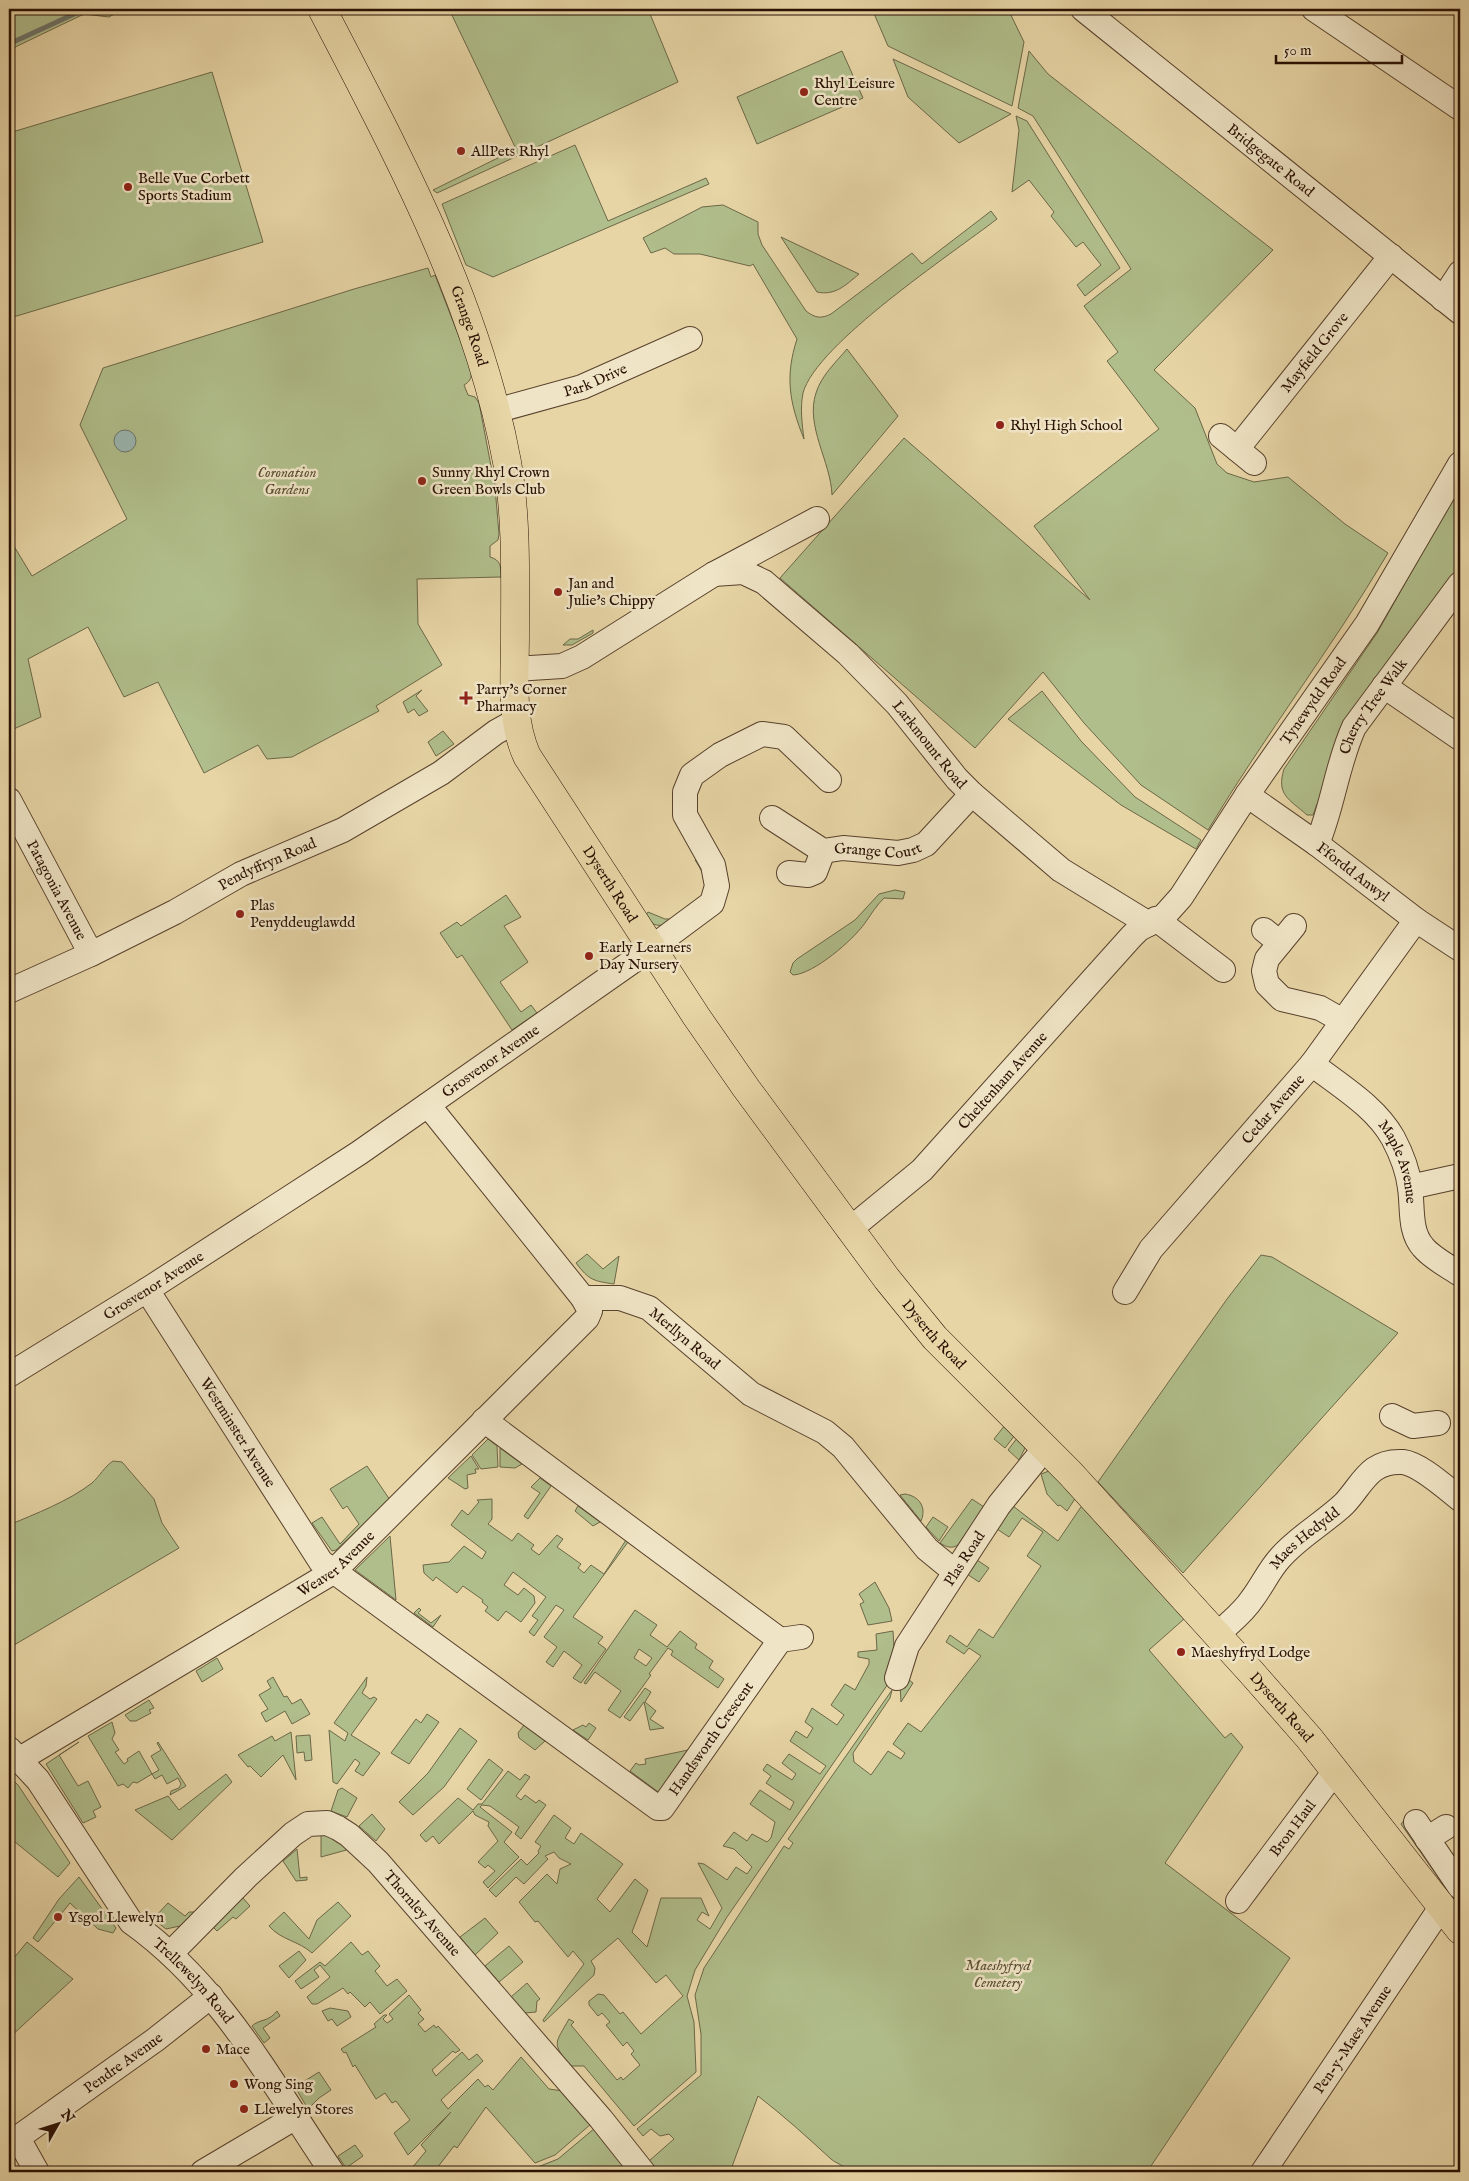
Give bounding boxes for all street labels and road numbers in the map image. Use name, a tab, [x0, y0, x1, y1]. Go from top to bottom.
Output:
street label: Bridgegate Road	[1223, 119, 1319, 201]
street label: Grange Road	[447, 283, 493, 370]
street label: Mayfield Grove	[1276, 308, 1352, 396]
street label: Park Drive	[561, 359, 630, 401]
street label: Tynewydd Road	[1276, 653, 1351, 748]
street label: Cherry Tree Walk	[1335, 654, 1412, 757]
street label: Larkmount Road	[888, 696, 972, 794]
street label: Pendyffryn Road	[215, 833, 320, 895]
street label: Patagonia Avenue	[23, 837, 91, 943]
street label: Grange Court	[833, 838, 924, 863]
street label: Ffordd Anwyl	[1313, 838, 1394, 906]
street label: Dyserth Road	[578, 842, 643, 927]
street label: Grosvenor Avenue	[438, 1020, 543, 1102]
street label: Cheltenham Avenue	[954, 1027, 1051, 1133]
street label: Cedar Avenue	[1237, 1070, 1309, 1148]
street label: Maple Avenue	[1374, 1116, 1421, 1204]
street label: Grosvenor Avenue	[100, 1246, 207, 1324]
street label: Dyserth Road	[898, 1295, 971, 1374]
street label: Merllyn Road	[645, 1303, 725, 1374]
street label: Westminster Avenue	[196, 1374, 280, 1491]
street label: Maes Hedydd	[1265, 1502, 1344, 1573]
street label: Weaver Avenue	[294, 1526, 379, 1601]
street label: Plas Road	[939, 1527, 989, 1590]
street label: Dyserth Road	[1246, 1668, 1318, 1747]
street label: Handsworth Crescent	[664, 1678, 757, 1799]
street label: Bron Haul	[1265, 1795, 1320, 1860]
street label: Thornley Avenue	[380, 1866, 465, 1960]
street label: Trellewelyn Road	[149, 1934, 239, 2028]
street label: Pen-y-Maes Avenue	[1309, 1981, 1396, 2097]
street label: Pendre Avenue	[80, 2028, 167, 2097]

